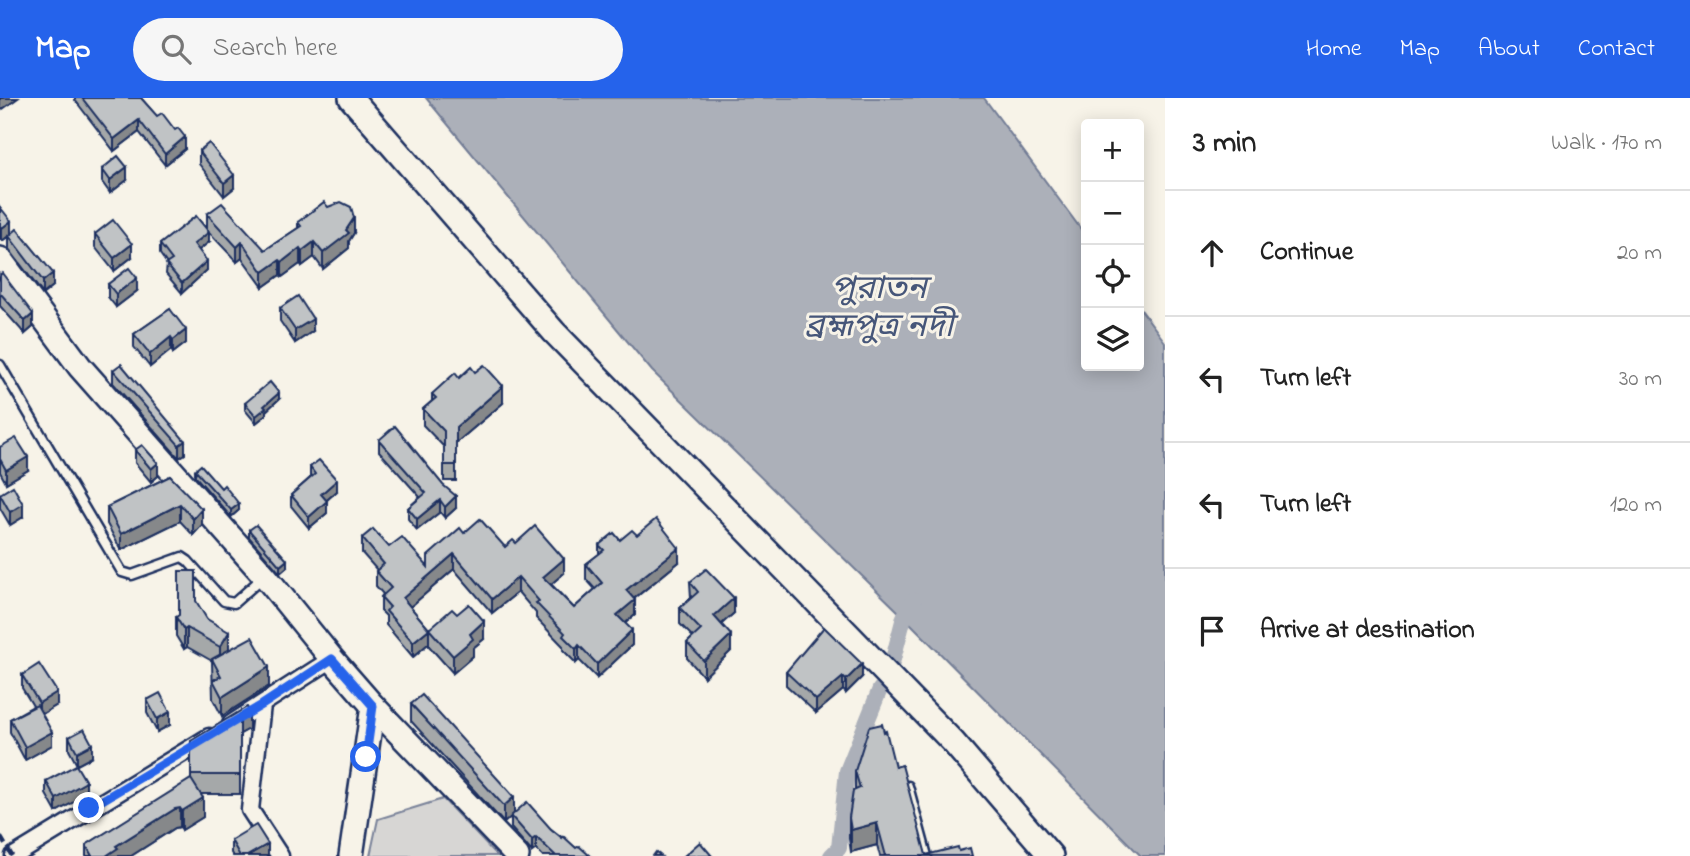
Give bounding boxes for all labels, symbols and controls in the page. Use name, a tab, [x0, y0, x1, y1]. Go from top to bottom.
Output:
search box	[133, 18, 623, 81]
text: Map	[35, 25, 91, 73]
icon: search	[157, 30, 195, 68]
text: Search here	[213, 30, 337, 68]
text: Home	[1306, 32, 1362, 67]
text: Map	[1400, 32, 1440, 67]
text: About	[1478, 32, 1540, 67]
text: Contact	[1578, 32, 1655, 67]
map controls	[1081, 119, 1144, 371]
button: +	[1081, 119, 1144, 182]
text: 3 min	[1193, 122, 1256, 166]
text: Walk · 170 m	[1551, 127, 1662, 160]
button: −	[1081, 182, 1144, 245]
icon: ahead	[1193, 234, 1231, 272]
text: Continue	[1260, 234, 1353, 272]
text: 20 m	[1617, 237, 1662, 270]
button: locate	[1081, 245, 1144, 308]
water label: পুরাতন ব্রহ্মপুত্র নদী	[805, 266, 959, 352]
button: layers	[1081, 308, 1144, 371]
icon: left	[1193, 360, 1231, 398]
text: Turn left	[1260, 360, 1351, 398]
text: 30 m	[1619, 363, 1662, 396]
icon: left	[1193, 486, 1231, 524]
text: Turn left	[1260, 486, 1351, 524]
text: 120 m	[1610, 489, 1662, 522]
icon: arrive	[1193, 612, 1231, 650]
text: Arrive at destination	[1260, 612, 1475, 650]
route start	[350, 741, 381, 772]
route end	[73, 792, 104, 823]

